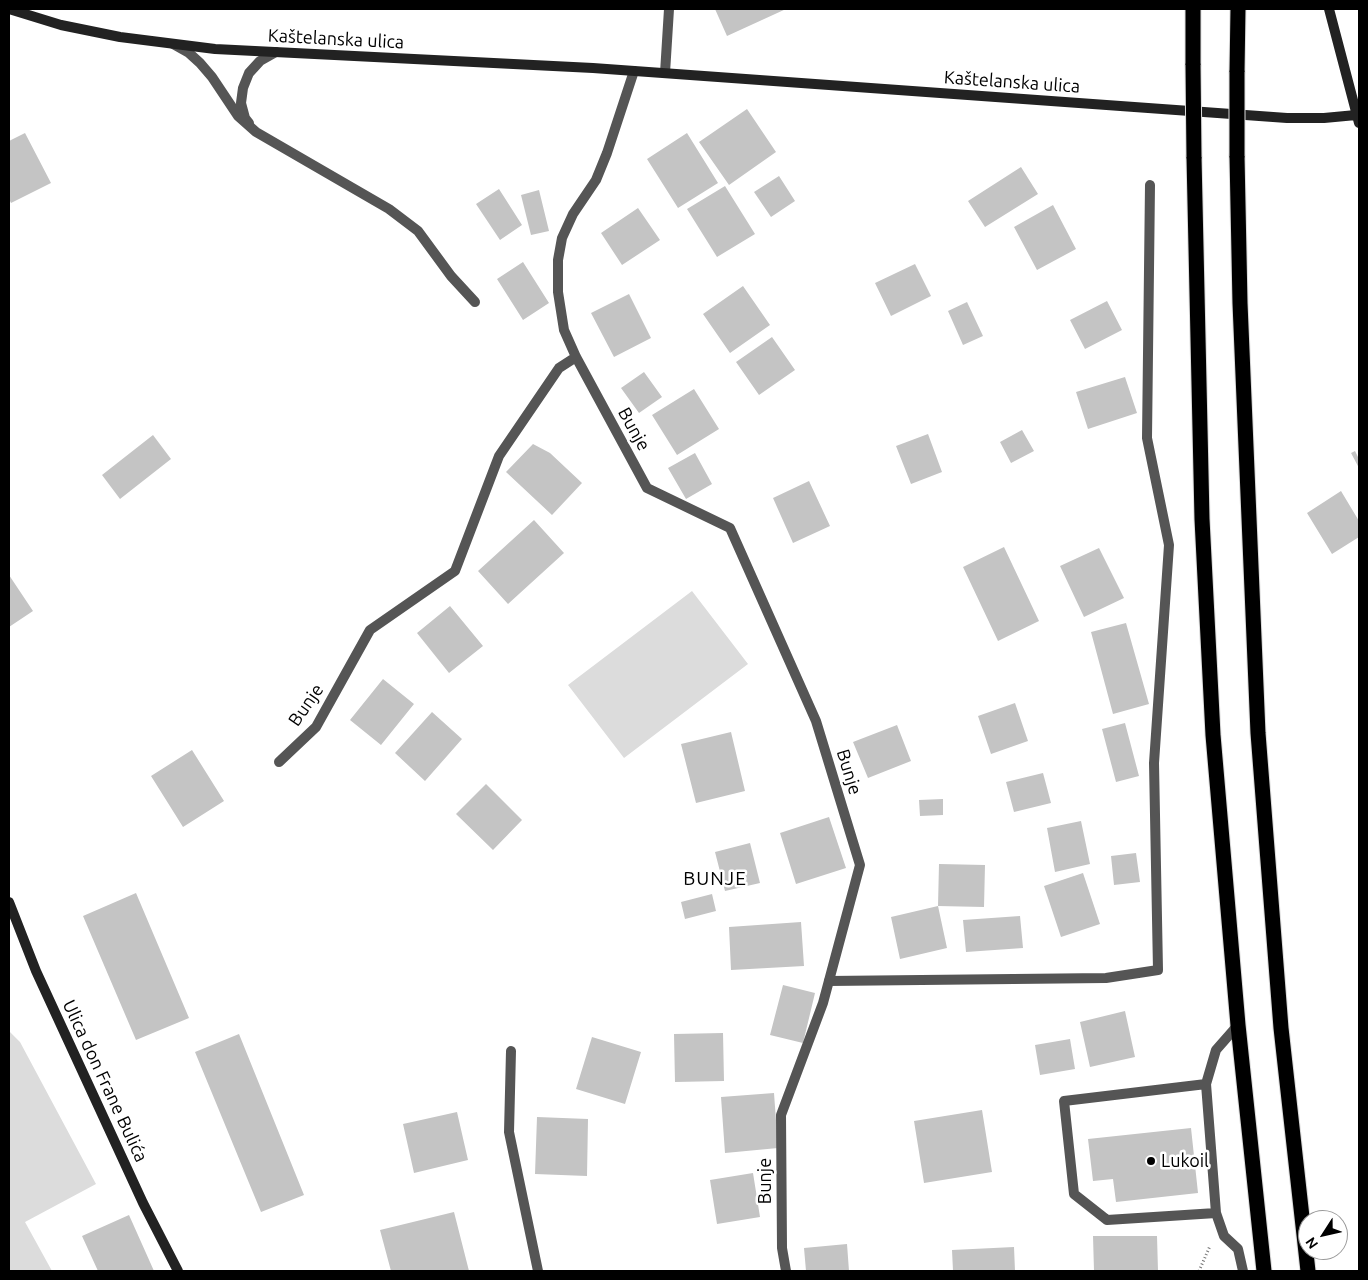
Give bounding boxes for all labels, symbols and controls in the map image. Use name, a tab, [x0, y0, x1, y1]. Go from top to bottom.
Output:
street label: Kaštelanska ulica	[267, 25, 405, 53]
street label: Kaštelanska ulica	[943, 66, 1081, 98]
street label: Bunje	[613, 404, 655, 454]
street label: Bunje	[284, 680, 328, 730]
street label: Bunje	[832, 747, 866, 797]
district label: BUNJE	[683, 868, 747, 890]
street label: Ulica don Frane Bulića	[58, 996, 152, 1166]
place label: Lukoil	[1161, 1150, 1209, 1172]
marker: Lukoil	[1145, 1155, 1157, 1167]
street label: Bunje	[754, 1158, 776, 1204]
north arrow	[1298, 1210, 1348, 1260]
text: N	[1302, 1234, 1321, 1252]

